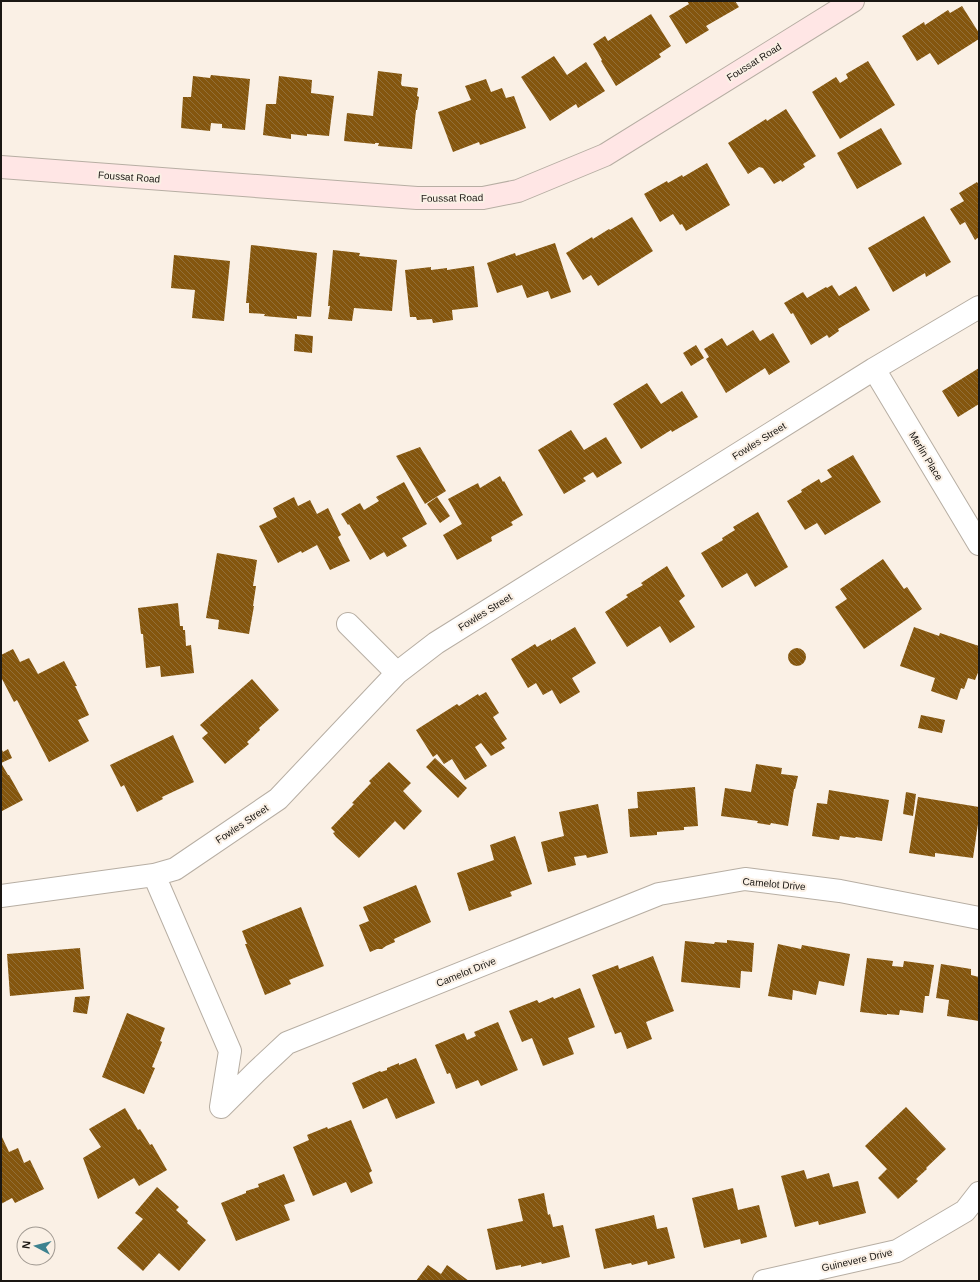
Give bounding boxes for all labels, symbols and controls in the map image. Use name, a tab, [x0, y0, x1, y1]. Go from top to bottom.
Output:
street label: Foussat Road	[725, 41, 783, 83]
street label: Foussat Road	[98, 169, 160, 185]
street label: Foussat Road	[421, 192, 483, 204]
street label: Fowles Street	[730, 420, 788, 462]
street label: Merlin Place	[907, 430, 945, 483]
street label: Fowles Street	[456, 591, 514, 633]
street label: Fowles Street	[214, 802, 271, 846]
street label: Camelot Drive	[742, 876, 806, 892]
street label: Camelot Drive	[435, 955, 498, 989]
north arrow	[16, 1226, 56, 1266]
text: N	[20, 1240, 33, 1249]
street label: Guinevere Drive	[821, 1246, 894, 1273]

